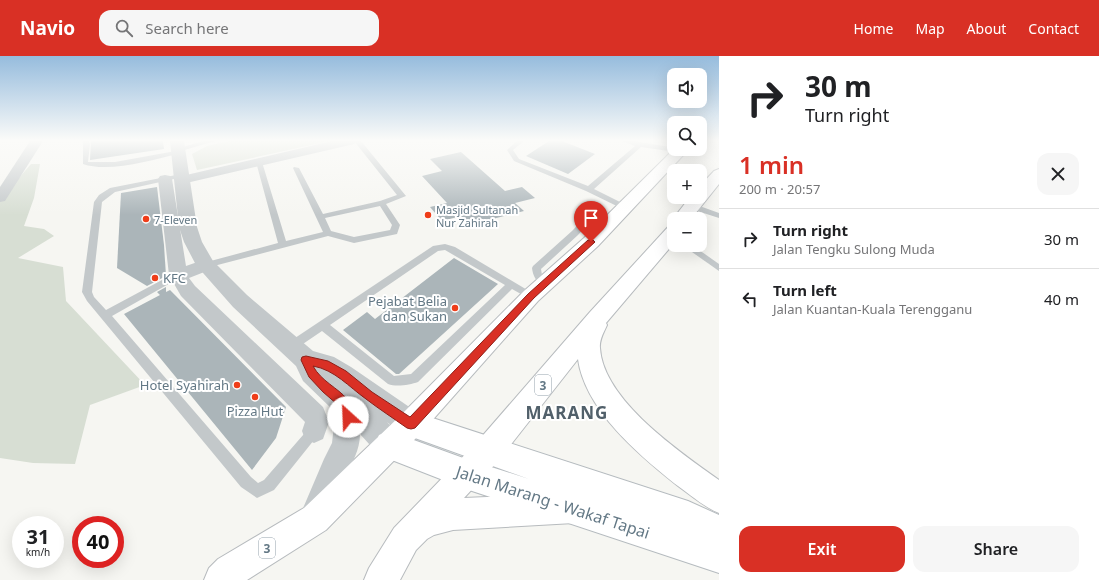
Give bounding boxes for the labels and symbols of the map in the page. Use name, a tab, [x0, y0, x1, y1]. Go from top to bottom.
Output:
pin	[574, 201, 608, 242]
place label: Masjid Sultanah Nur Zahirah	[436, 202, 518, 230]
marker: Masjid Sultanah Nur Zahirah	[423, 210, 433, 220]
place label: 7-Eleven	[154, 212, 197, 227]
marker: 7-Eleven	[141, 214, 151, 224]
place label: KFC	[163, 269, 186, 287]
marker: KFC	[150, 273, 160, 283]
place label: Pejabat Belia dan Sukan	[368, 292, 447, 325]
marker: Pejabat Belia dan Sukan	[450, 303, 460, 313]
road number: 3	[535, 375, 551, 395]
place label: Hotel Syahirah	[140, 376, 229, 394]
marker: Hotel Syahirah	[232, 380, 242, 390]
marker: Pizza Hut	[250, 392, 260, 402]
position arrow	[327, 396, 369, 438]
district label: MARANG	[526, 401, 608, 424]
place label: Pizza Hut	[227, 402, 284, 420]
street label: Jalan Marang - Wakaf Tapai	[451, 460, 653, 544]
speed limit sign: 40	[72, 516, 124, 568]
road number: 3	[259, 538, 275, 558]

